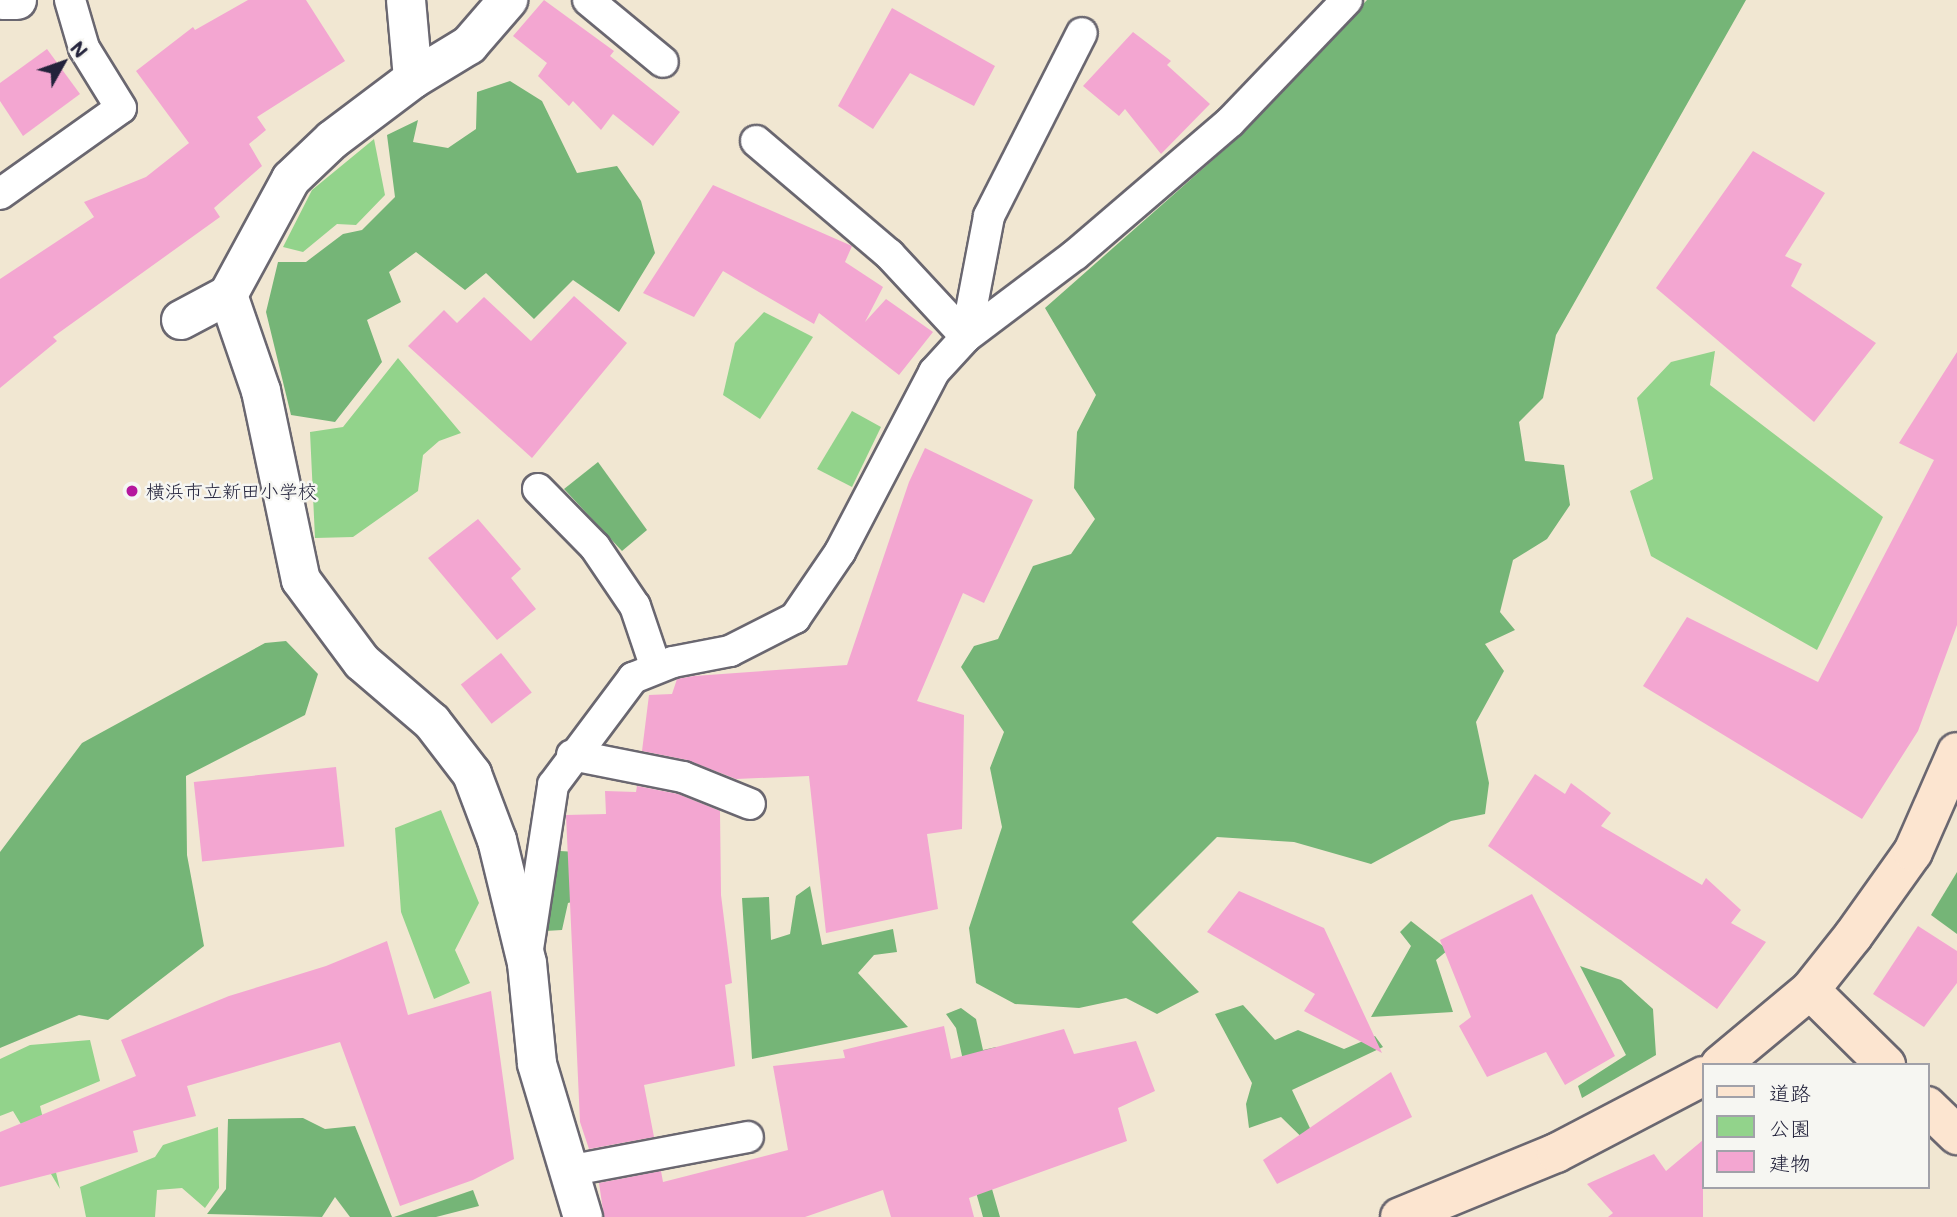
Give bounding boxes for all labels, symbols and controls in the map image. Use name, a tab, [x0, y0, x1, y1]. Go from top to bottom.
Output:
north arrow	[28, 28, 98, 98]
text: N	[65, 36, 94, 63]
place label: 横浜市立新田小学校	[146, 480, 317, 502]
marker: 横浜市立新田小学校	[124, 483, 140, 499]
legend	[1702, 1063, 1929, 1189]
text: 道路	[1769, 1079, 1811, 1106]
text: 公園	[1769, 1114, 1811, 1141]
text: 建物	[1769, 1149, 1811, 1176]

